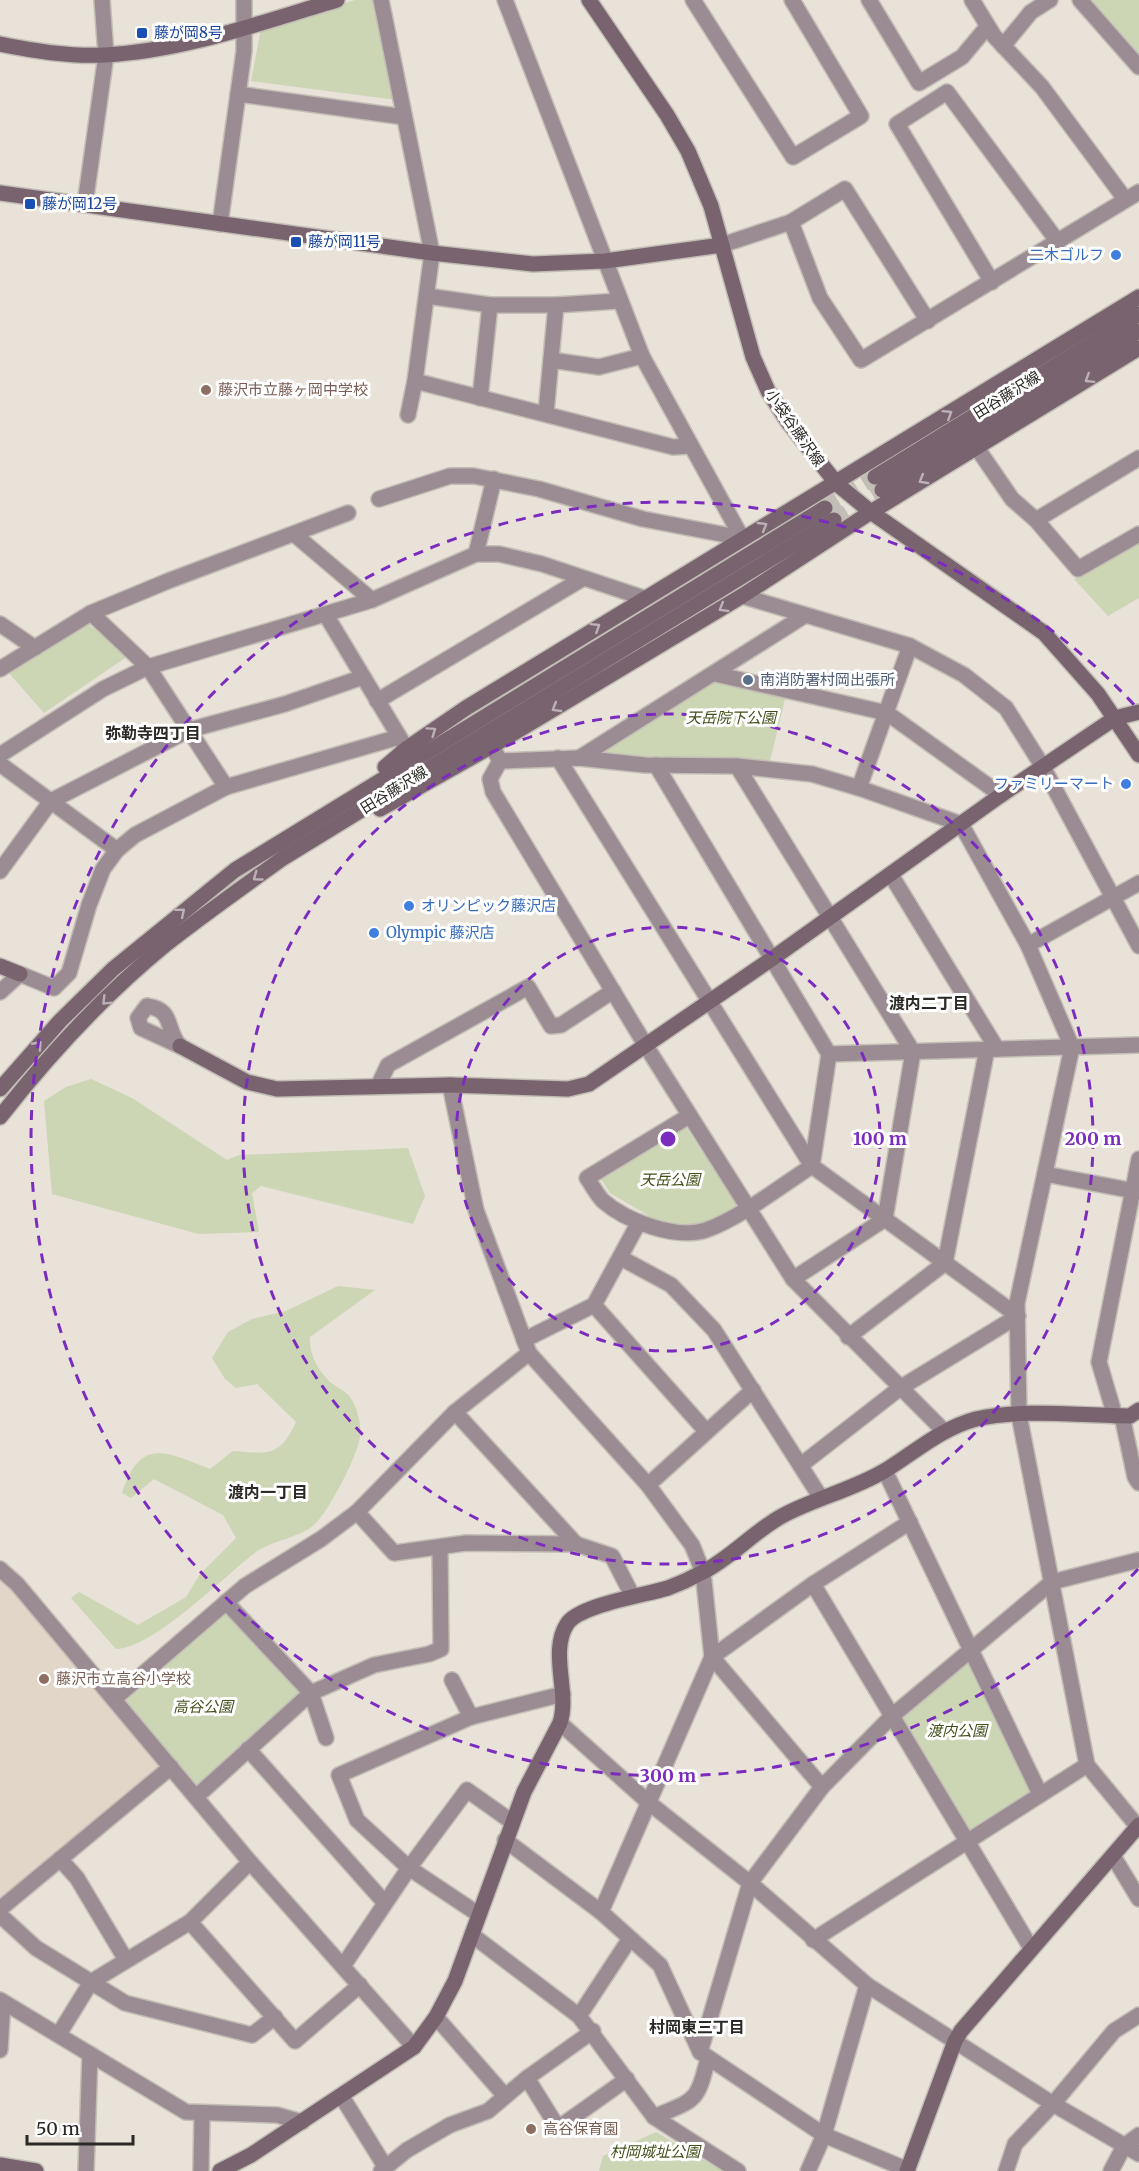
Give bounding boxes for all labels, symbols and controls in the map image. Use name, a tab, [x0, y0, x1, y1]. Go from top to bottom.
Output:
place label: 藤が岡8号	[154, 23, 223, 42]
marker: 藤が岡8号	[135, 26, 149, 40]
place label: 藤が岡12号	[42, 194, 118, 213]
marker: 藤が岡12号	[23, 197, 37, 211]
place label: 藤が岡11号	[308, 232, 381, 251]
marker: 藤が岡11号	[289, 235, 303, 249]
place label: 二木ゴルフ	[1029, 245, 1104, 264]
marker: 二木ゴルフ	[1109, 248, 1123, 262]
street label: 田谷藤沢線	[970, 367, 1044, 423]
one-way arrow	[1085, 371, 1095, 383]
place label: 藤沢市立藤ヶ岡中学校	[218, 380, 368, 399]
marker: 藤沢市立藤ヶ岡中学校	[199, 383, 213, 397]
street label: 小袋谷藤沢線	[762, 385, 829, 470]
one-way arrow	[942, 410, 952, 422]
one-way arrow	[919, 473, 929, 485]
one-way arrow	[757, 522, 767, 533]
one-way arrow	[719, 600, 729, 612]
one-way arrow	[590, 624, 601, 635]
place label: 南消防署村岡出張所	[760, 670, 895, 689]
marker: 南消防署村岡出張所	[741, 673, 755, 687]
one-way arrow	[552, 701, 562, 713]
park label: 天岳院下公園	[686, 708, 778, 727]
district label: 弥勒寺四丁目	[105, 723, 201, 743]
one-way arrow	[425, 727, 436, 738]
street label: 田谷藤沢線	[357, 762, 431, 818]
place label: ファミリーマート	[994, 774, 1114, 793]
marker: ファミリーマート	[1119, 777, 1133, 791]
one-way arrow	[252, 870, 263, 881]
place label: オリンピック藤沢店	[421, 896, 556, 915]
marker: オリンピック藤沢店	[402, 899, 416, 913]
one-way arrow	[175, 909, 186, 920]
place label: Olympic 藤沢店	[386, 923, 495, 942]
marker: Olympic 藤沢店	[367, 926, 381, 940]
one-way arrow	[103, 993, 114, 1004]
district label: 渡内二丁目	[889, 993, 969, 1013]
one-way arrow	[31, 1041, 42, 1052]
text: 100 m	[853, 1127, 907, 1150]
text: 200 m	[1065, 1127, 1121, 1150]
centre of rings	[658, 1129, 678, 1149]
park label: 天岳公園	[640, 1170, 702, 1189]
district label: 渡内一丁目	[228, 1482, 308, 1502]
place label: 藤沢市立高谷小学校	[56, 1669, 191, 1688]
marker: 藤沢市立高谷小学校	[37, 1672, 51, 1686]
park label: 高谷公園	[173, 1697, 235, 1716]
park label: 渡内公園	[927, 1721, 989, 1740]
text: 300 m	[640, 1764, 696, 1787]
district label: 村岡東三丁目	[649, 2017, 745, 2037]
scale bar	[27, 2108, 134, 2146]
text: 50 m	[36, 2117, 80, 2140]
place label: 高谷保育園	[543, 2119, 618, 2138]
marker: 高谷保育園	[524, 2122, 538, 2136]
park label: 村岡城址公園	[610, 2142, 702, 2161]

